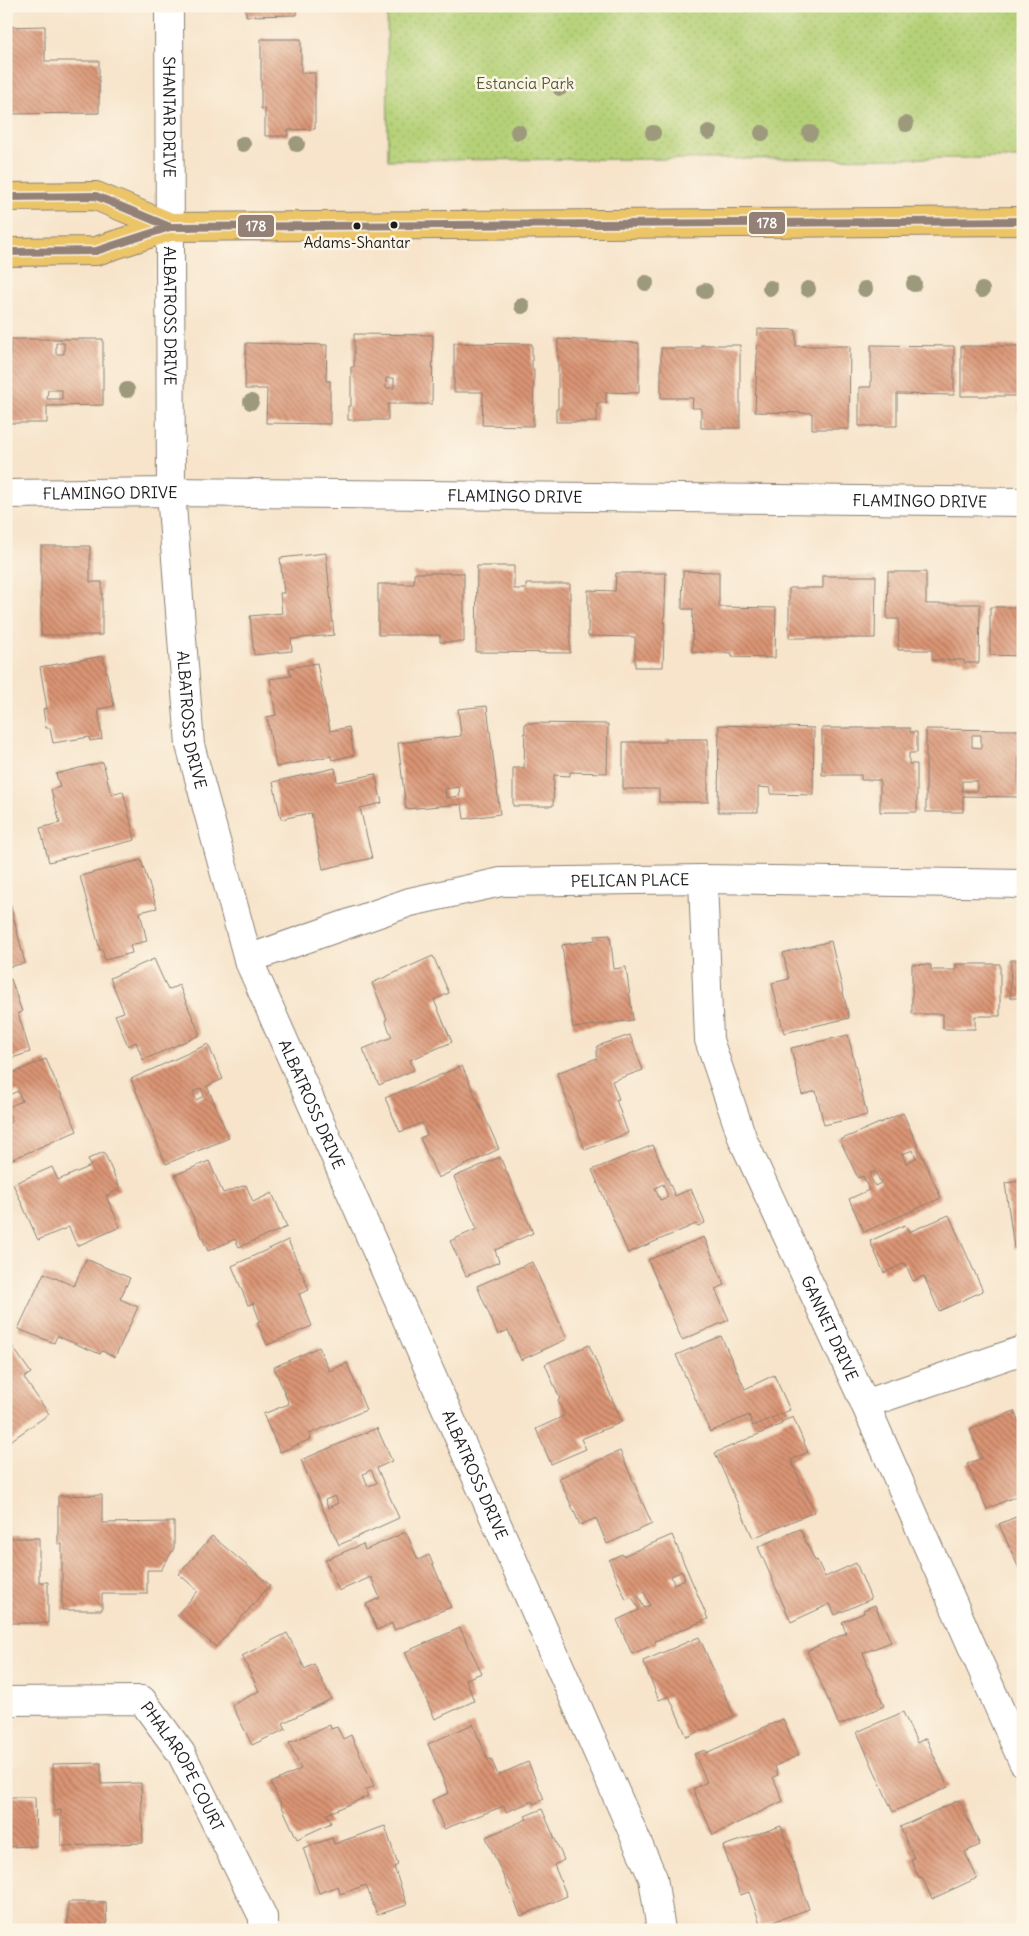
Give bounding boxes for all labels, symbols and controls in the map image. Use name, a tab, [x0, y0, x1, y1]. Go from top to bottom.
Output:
street label: SHANTAR DRIVE	[159, 56, 180, 178]
park label: Estancia Park	[476, 73, 574, 93]
line badge: 178	[748, 211, 786, 235]
line badge: 178	[237, 214, 275, 238]
text: 178	[757, 214, 777, 232]
text: 178	[246, 217, 266, 235]
unlabelled marker	[389, 220, 399, 230]
marker: Adams-Shantar	[352, 221, 362, 231]
place label: Adams-Shantar	[304, 233, 410, 252]
street label: ALBATROSS DRIVE	[160, 246, 181, 386]
street label: FLAMINGO DRIVE	[42, 482, 178, 504]
street label: FLAMINGO DRIVE	[447, 485, 582, 507]
street label: FLAMINGO DRIVE	[852, 490, 987, 512]
street label: ALBATROSS DRIVE	[173, 650, 211, 791]
street label: PELICAN PLACE	[571, 869, 690, 891]
street label: ALBATROSS DRIVE	[275, 1036, 349, 1172]
street label: GANNET DRIVE	[797, 1272, 863, 1384]
street label: ALBATROSS DRIVE	[438, 1407, 513, 1543]
street label: PHALAROPE COURT	[136, 1697, 228, 1834]

